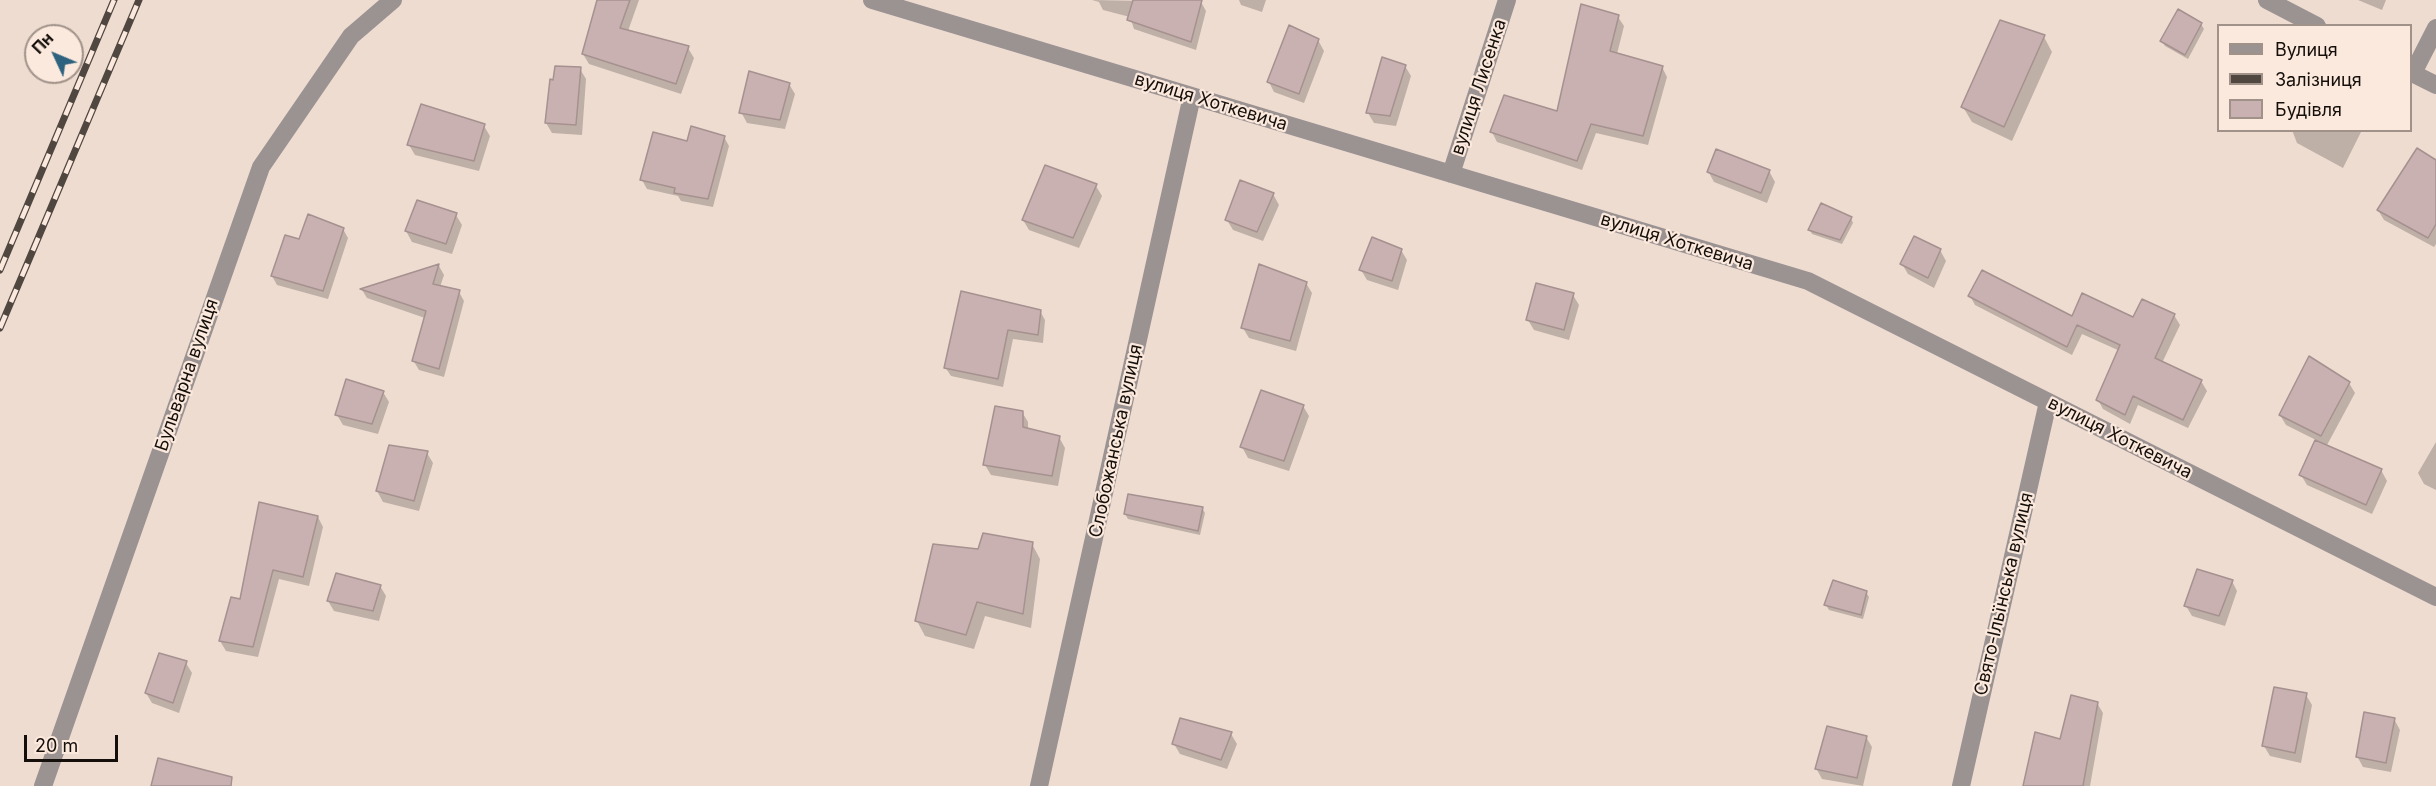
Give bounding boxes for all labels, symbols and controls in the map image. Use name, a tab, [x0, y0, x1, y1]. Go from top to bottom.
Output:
street label: вулиця Лисенка	[1447, 16, 1511, 158]
north arrow	[24, 24, 84, 84]
legend	[2217, 24, 2412, 132]
text: Пн	[28, 28, 57, 58]
text: Вулиця	[2275, 39, 2338, 60]
street label: вулиця Хоткевича	[1132, 68, 1290, 136]
text: Залізниця	[2275, 69, 2362, 90]
text: Будівля	[2275, 99, 2342, 120]
street label: вулиця Хоткевича	[1598, 208, 1756, 276]
street label: Бульварна вулиця	[151, 296, 223, 454]
street label: Слобожанська вулиця	[1085, 342, 1147, 540]
street label: вулиця Хоткевича	[2044, 392, 2196, 484]
street label: Свято-Ільїнська вулиця	[1970, 490, 2038, 698]
scale bar	[27, 723, 122, 761]
text: 20 m	[35, 735, 78, 756]

